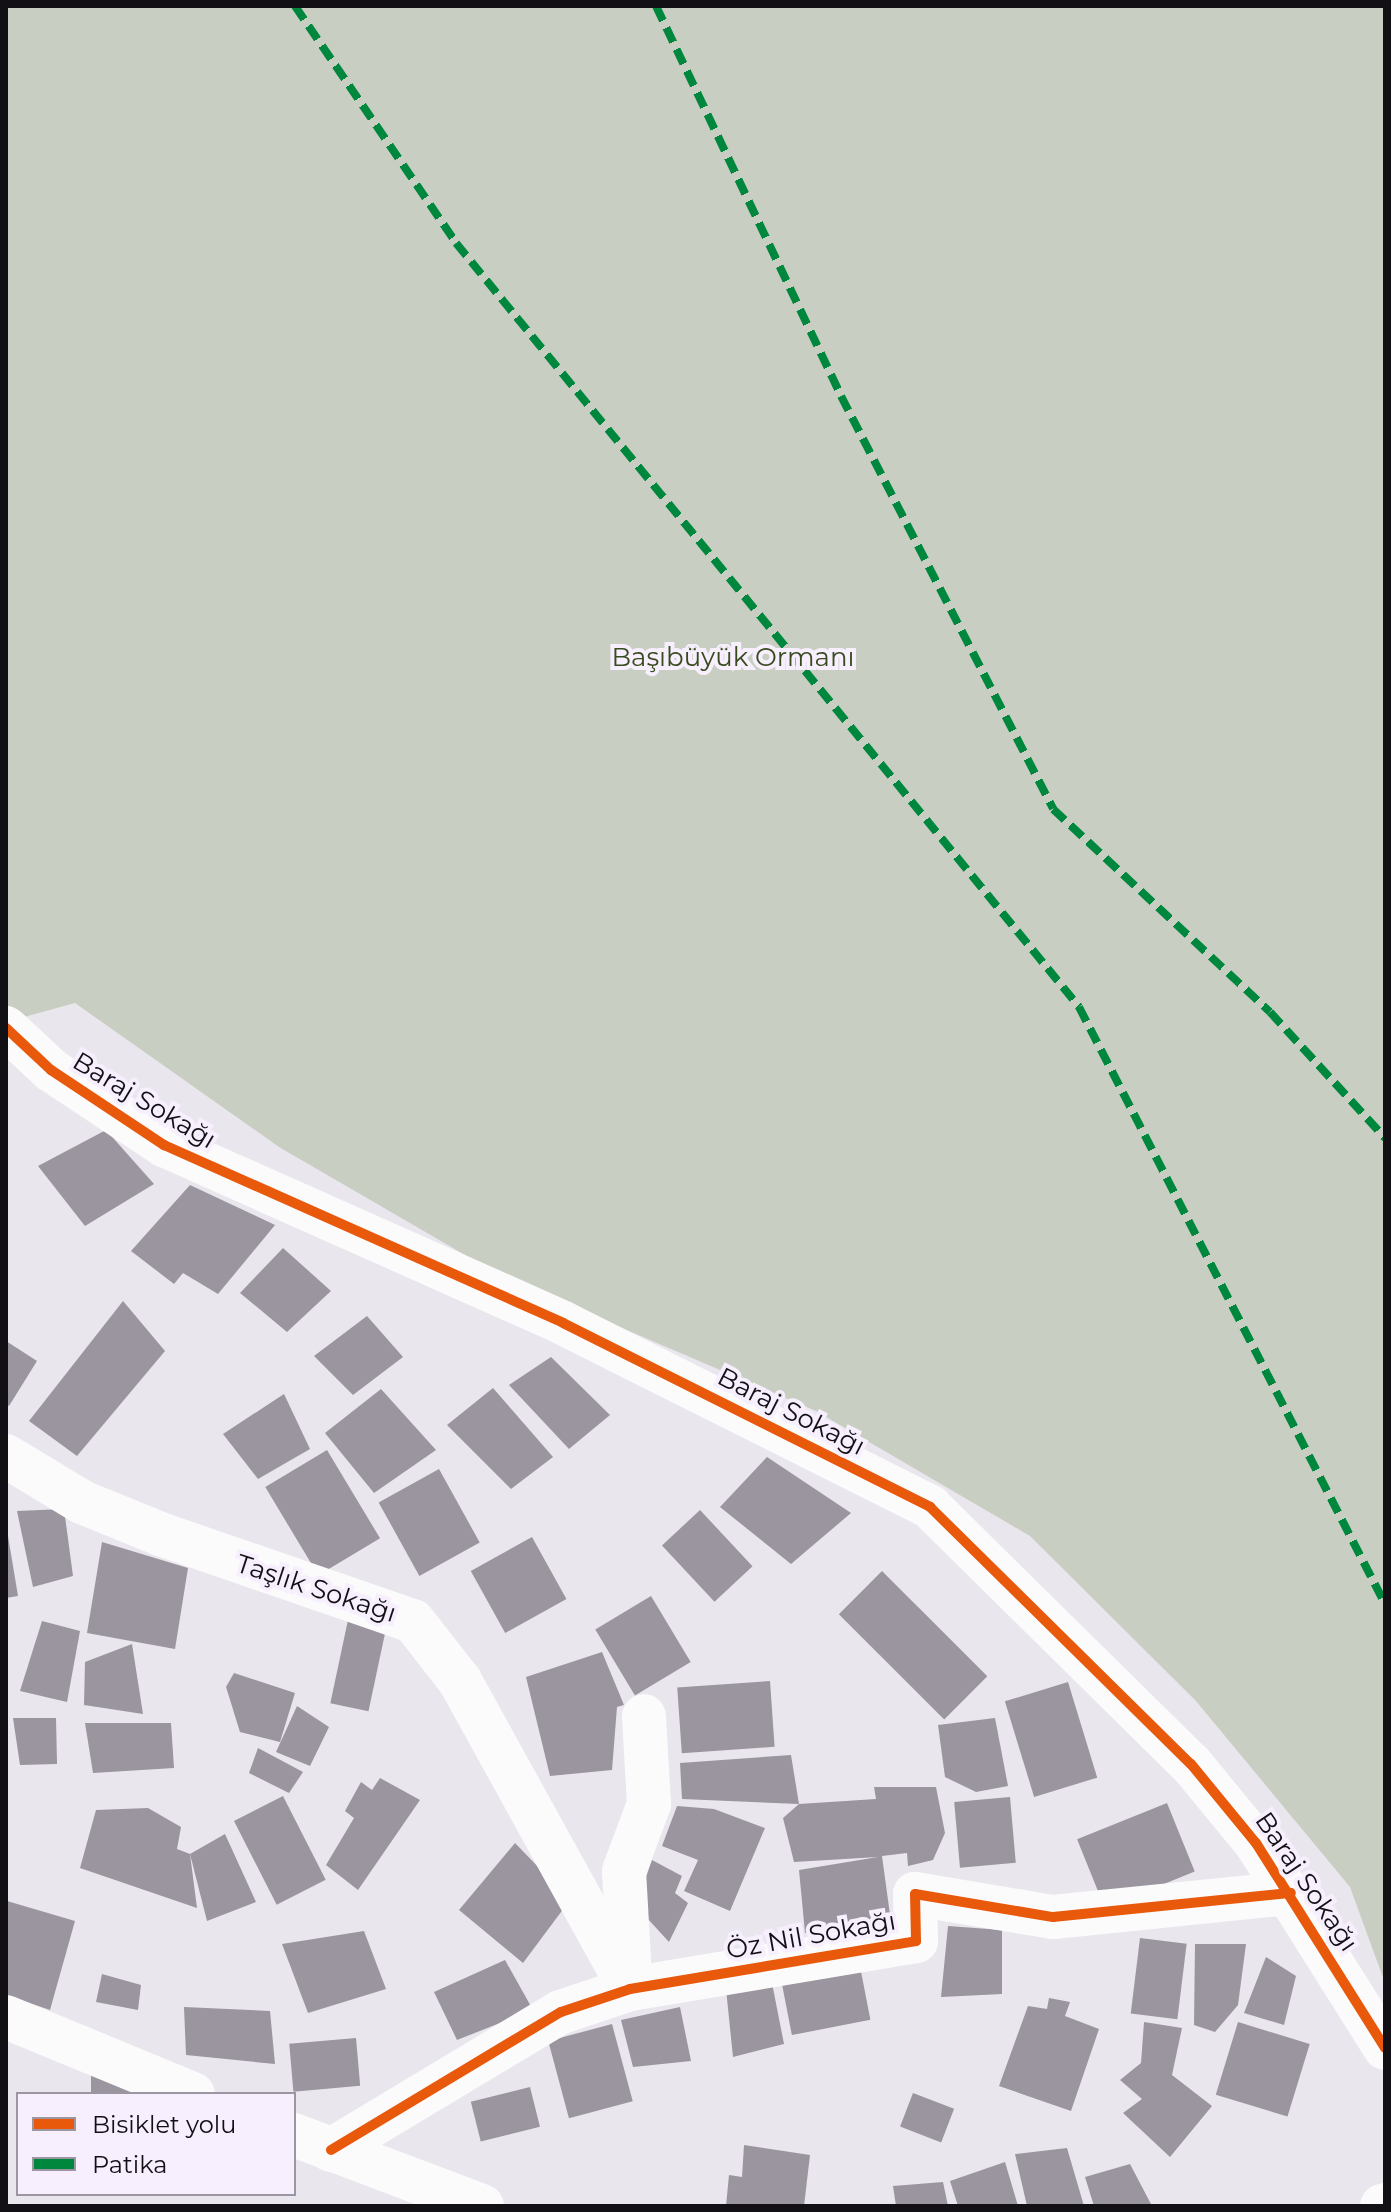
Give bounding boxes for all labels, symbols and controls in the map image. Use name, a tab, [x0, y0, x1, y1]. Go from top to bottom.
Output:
park label: Başıbüyük Ormanı	[611, 642, 855, 674]
street label: Baraj Sokağı	[67, 1046, 221, 1156]
street label: Baraj Sokağı	[712, 1361, 870, 1463]
street label: Taşlık Sokağı	[232, 1548, 400, 1630]
street label: Baraj Sokağı	[1248, 1806, 1364, 1958]
street label: Öz Nil Sokağı	[724, 1906, 898, 1966]
legend	[16, 2092, 296, 2196]
text: Bisiklet yolu	[92, 2110, 236, 2139]
text: Patika	[92, 2150, 168, 2179]

